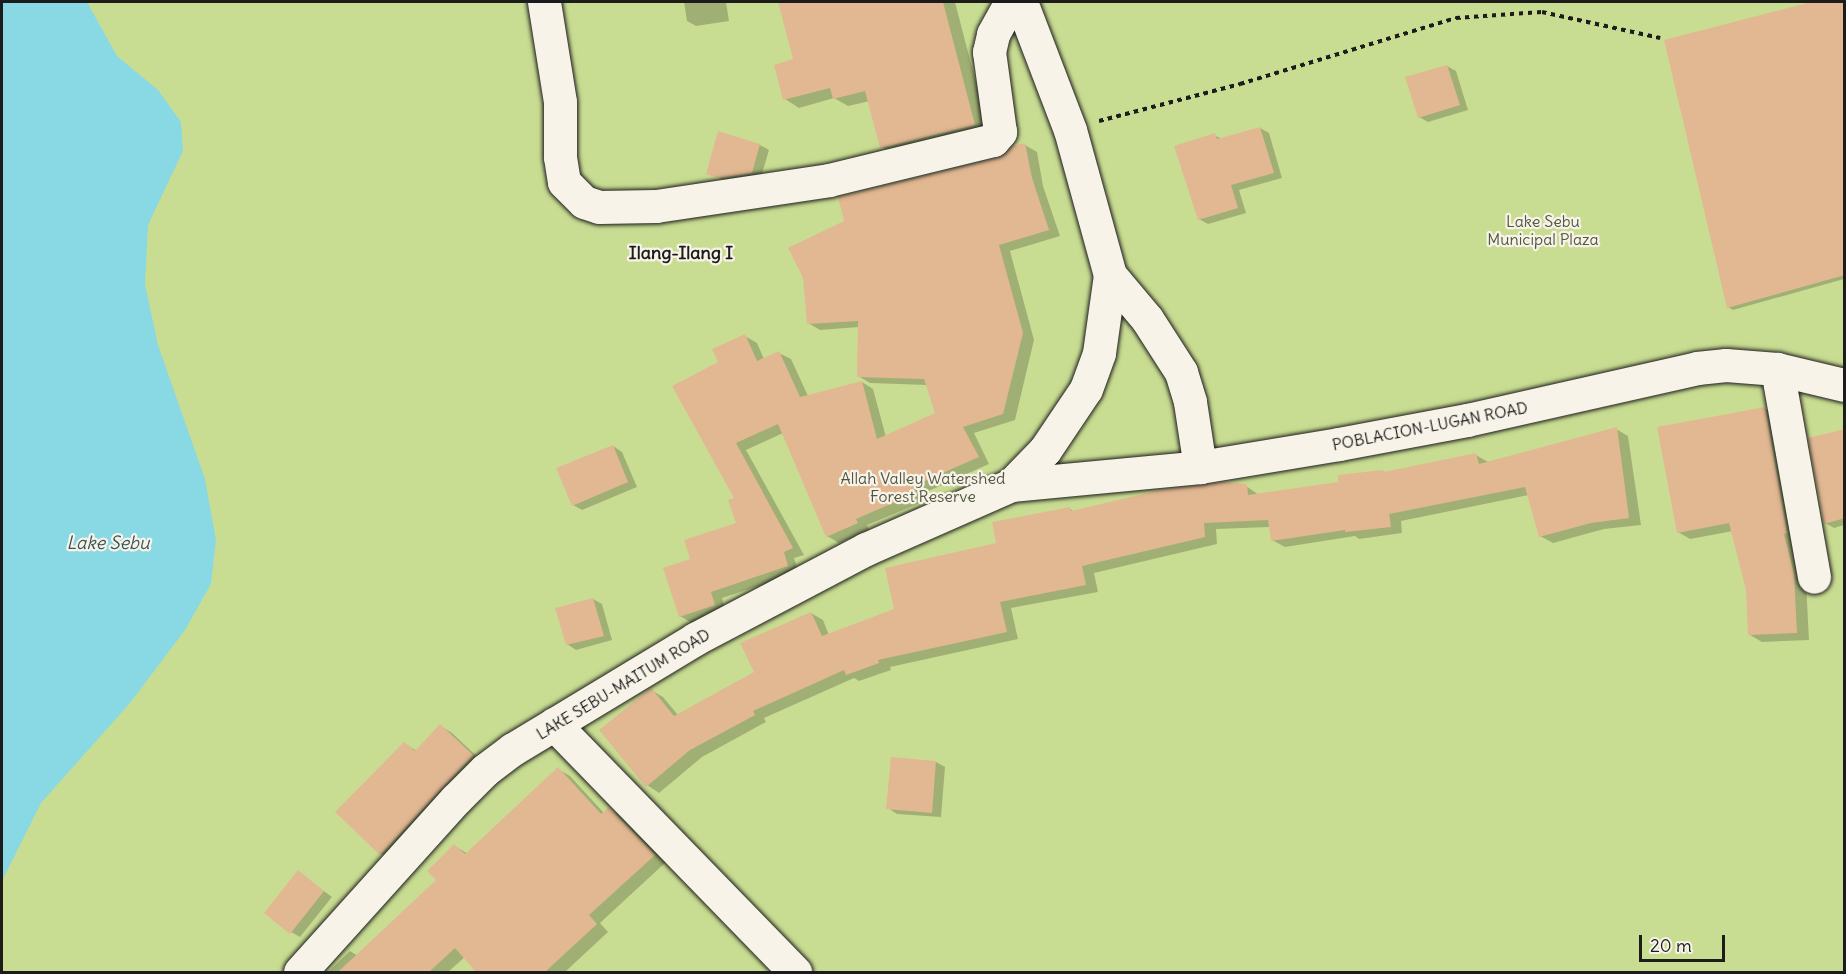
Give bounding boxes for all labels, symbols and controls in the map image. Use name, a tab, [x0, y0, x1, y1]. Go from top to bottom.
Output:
park label: Lake Sebu Municipal Plaza	[1487, 211, 1599, 249]
district label: Ilang-Ilang I	[629, 242, 733, 264]
street label: POBLACION-LUGAN ROAD	[1331, 398, 1529, 454]
park label: Allah Valley Watershed Forest Reserve	[841, 468, 1005, 506]
water label: Lake Sebu	[66, 532, 150, 554]
street label: LAKE SEBU-MAITUM ROAD	[533, 625, 713, 743]
scale bar	[1642, 923, 1728, 961]
text: 20 m	[1650, 934, 1692, 957]

